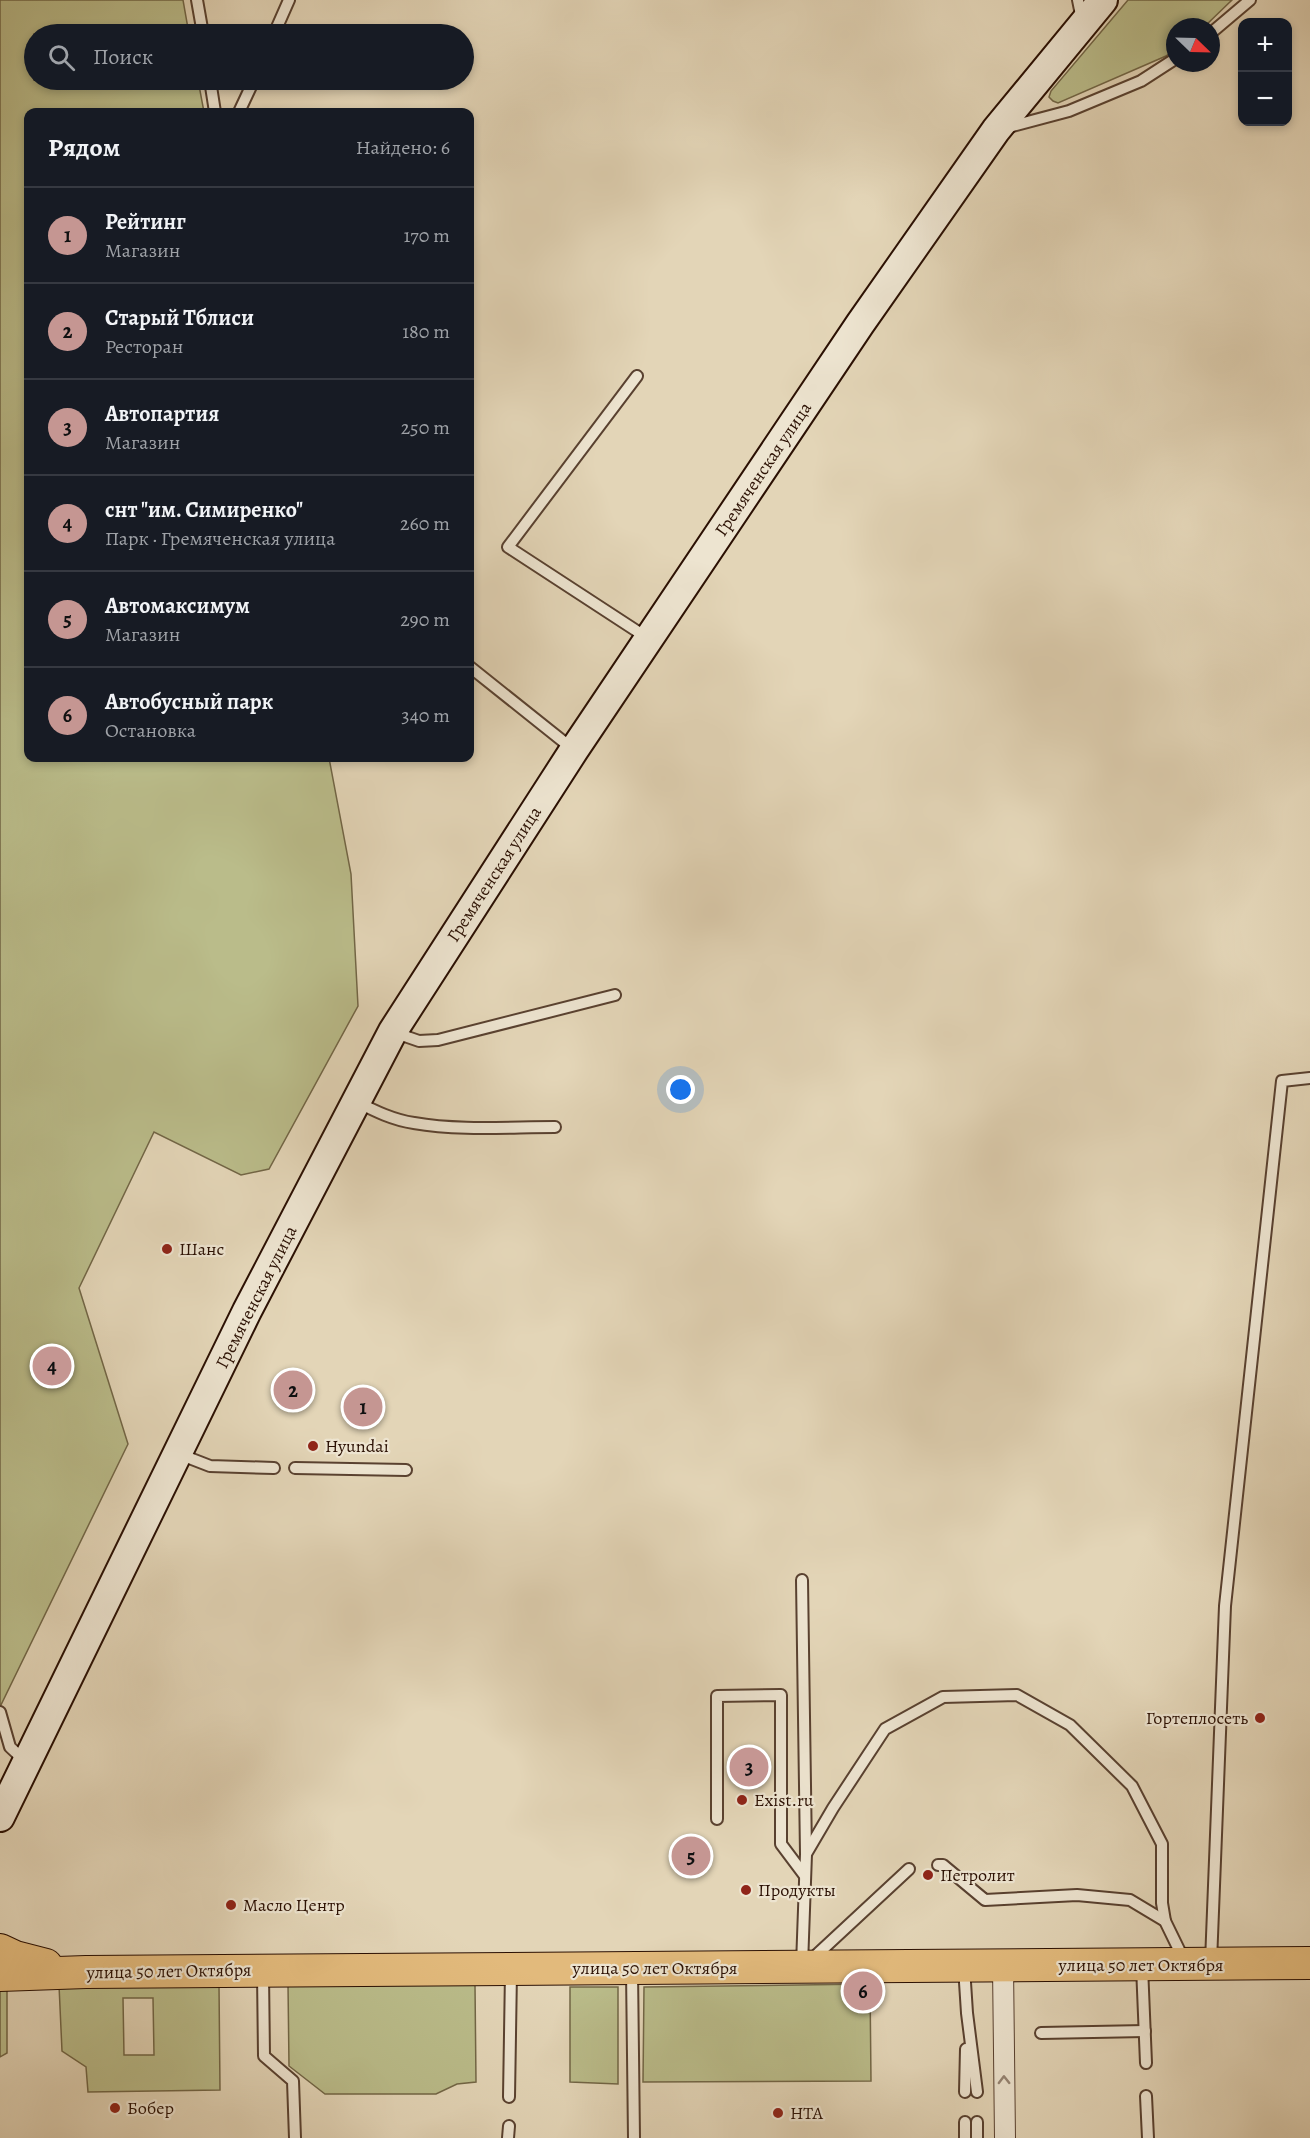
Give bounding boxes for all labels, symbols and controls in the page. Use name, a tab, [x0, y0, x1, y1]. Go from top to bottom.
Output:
north arrow	[1166, 18, 1220, 72]
map controls	[1238, 18, 1292, 126]
button: +	[1238, 18, 1292, 72]
search box	[24, 24, 474, 90]
icon: search	[45, 41, 78, 74]
text: Поиск	[93, 42, 153, 72]
button: −	[1238, 72, 1292, 126]
text: Рядом	[48, 130, 120, 165]
text: Найдено: 6	[356, 134, 450, 161]
text: Рейтинг	[105, 207, 186, 237]
text: 1	[64, 222, 71, 249]
text: 170 m	[404, 222, 450, 249]
text: Магазин	[105, 237, 180, 264]
text: Старый Тблиси	[105, 303, 254, 333]
text: 2	[63, 318, 72, 345]
text: 180 m	[402, 318, 450, 345]
text: Ресторан	[105, 333, 183, 360]
street label: Гремяченская улица	[709, 397, 817, 541]
text: Автопартия	[105, 399, 219, 429]
text: 3	[63, 414, 72, 441]
text: 250 m	[401, 414, 450, 441]
text: Магазин	[105, 429, 180, 456]
text: снт "им. Симиренко"	[105, 495, 303, 525]
text: 4	[63, 510, 72, 537]
text: 260 m	[400, 510, 450, 537]
text: Парк · Гремяченская улица	[105, 525, 335, 552]
text: Автомаксимум	[105, 591, 250, 621]
text: 5	[63, 606, 72, 633]
text: 290 m	[400, 606, 450, 633]
text: Магазин	[105, 621, 180, 648]
text: Автобусный парк	[105, 687, 273, 717]
text: 6	[63, 702, 72, 729]
text: 340 m	[401, 702, 450, 729]
text: Остановка	[105, 717, 196, 744]
street label: Гремяченская улица	[441, 801, 547, 946]
your location	[666, 1075, 695, 1104]
street label: Гремяченская улица	[210, 1221, 303, 1372]
place label: Шанс	[179, 1237, 225, 1261]
marker: Шанс	[160, 1242, 174, 1256]
pin: 4	[32, 1344, 72, 1388]
pin: 2	[274, 1368, 312, 1412]
pin: 1	[344, 1384, 382, 1430]
place label: Hyundai	[325, 1434, 389, 1458]
marker: Hyundai	[306, 1439, 320, 1453]
place label: Гортеплосеть	[1146, 1706, 1248, 1730]
marker: Гортеплосеть	[1253, 1711, 1267, 1725]
pin: 3	[730, 1744, 768, 1790]
place label: Exist.ru	[754, 1788, 814, 1812]
marker: Exist.ru	[735, 1793, 749, 1807]
pin: 5	[672, 1834, 710, 1878]
place label: Петролит	[940, 1863, 1015, 1887]
marker: Петролит	[921, 1868, 935, 1882]
place label: Продукты	[758, 1878, 836, 1902]
marker: Продукты	[739, 1883, 753, 1897]
place label: Масло Центр	[243, 1893, 345, 1917]
marker: Масло Центр	[224, 1898, 238, 1912]
street label: улица 50 лет Октября	[1058, 1953, 1223, 1977]
street label: улица 50 лет Октября	[572, 1956, 737, 1980]
street label: улица 50 лет Октября	[85, 1958, 252, 1984]
pin: 6	[844, 1968, 882, 2014]
one-way arrow	[998, 2075, 1011, 2084]
place label: Бобер	[127, 2096, 174, 2120]
marker: Бобер	[108, 2101, 122, 2115]
place label: НТА	[790, 2101, 824, 2125]
marker: НТА	[771, 2106, 785, 2120]

